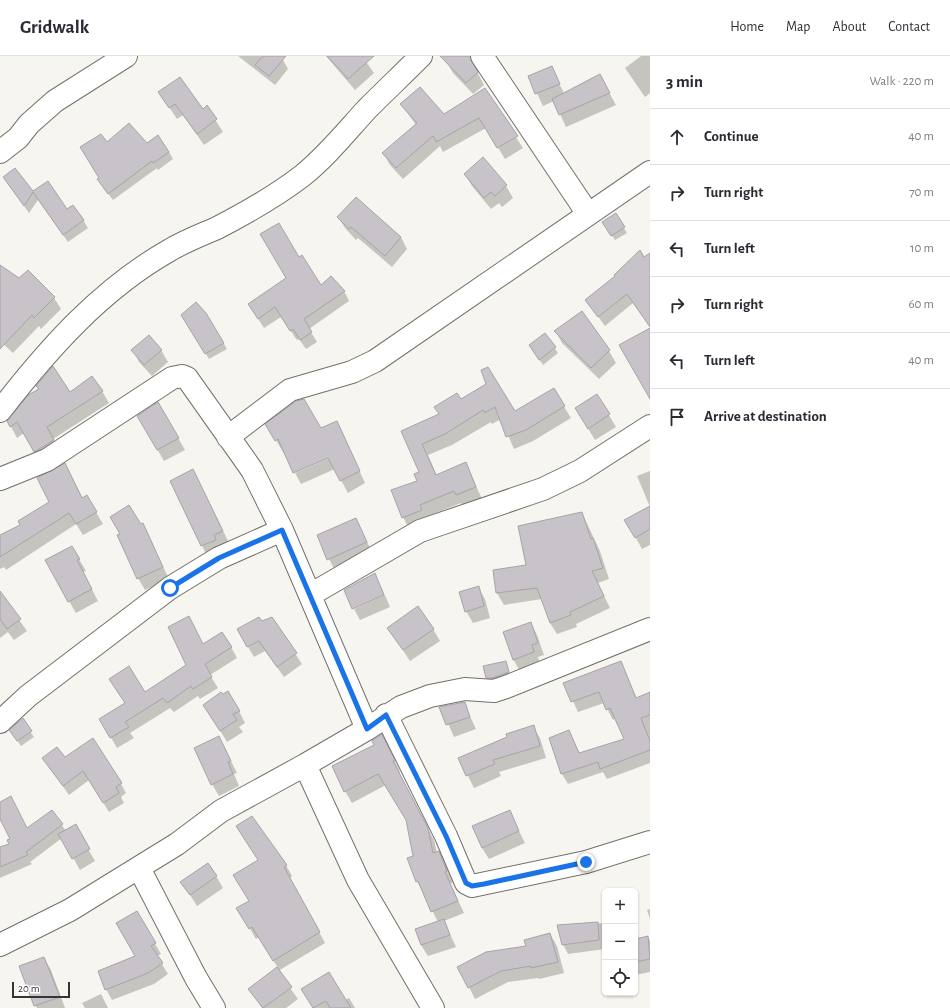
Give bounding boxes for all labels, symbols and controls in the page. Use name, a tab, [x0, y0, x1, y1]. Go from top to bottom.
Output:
text: Gridwalk	[20, 18, 89, 37]
text: Home	[730, 20, 764, 34]
text: Map	[786, 20, 810, 34]
text: About	[832, 20, 866, 34]
text: Contact	[888, 20, 930, 34]
text: 3 min	[666, 73, 703, 90]
text: Walk · 220 m	[869, 75, 934, 88]
icon: ahead	[666, 126, 688, 148]
text: Continue	[704, 129, 759, 144]
text: 40 m	[908, 130, 934, 143]
icon: right	[666, 182, 688, 204]
text: Turn right	[704, 185, 763, 200]
text: 70 m	[909, 186, 934, 199]
icon: left	[666, 238, 688, 260]
text: Turn left	[704, 241, 755, 256]
text: 10 m	[910, 242, 934, 255]
icon: right	[666, 294, 688, 316]
text: Turn right	[704, 297, 763, 312]
text: 60 m	[908, 298, 934, 311]
icon: left	[666, 350, 688, 372]
text: Turn left	[704, 353, 755, 368]
text: 40 m	[908, 354, 934, 367]
icon: arrive	[666, 406, 688, 428]
text: Arrive at destination	[704, 409, 827, 424]
route start	[161, 579, 179, 597]
route end	[577, 853, 595, 871]
map controls	[602, 888, 638, 996]
button: +	[602, 888, 638, 924]
button: −	[602, 924, 638, 960]
button: locate	[602, 960, 638, 996]
scale bar	[12, 980, 70, 999]
text: 20 m	[18, 983, 39, 994]

